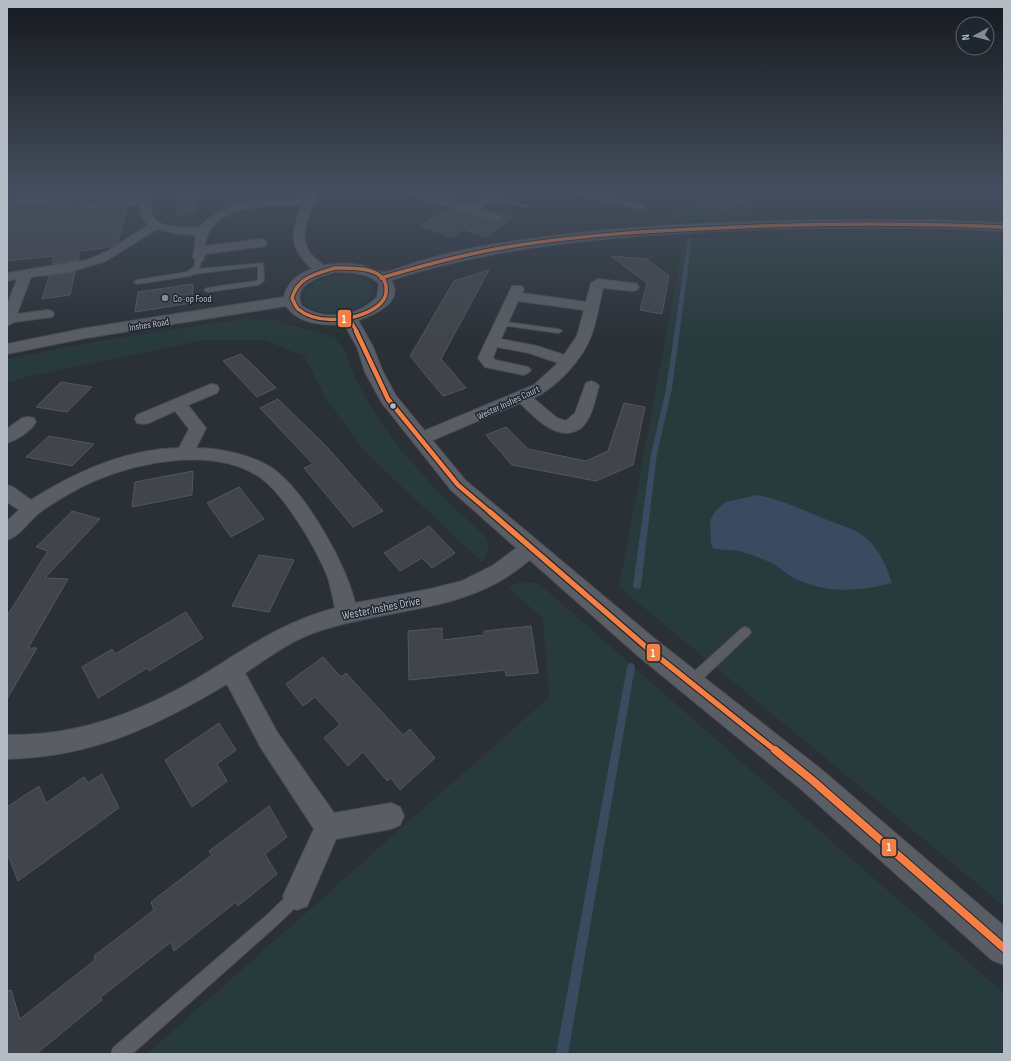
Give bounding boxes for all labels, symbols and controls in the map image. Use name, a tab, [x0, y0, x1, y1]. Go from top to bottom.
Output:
north arrow	[955, 16, 995, 56]
text: N	[959, 33, 972, 41]
marker: Co-op Food	[160, 293, 170, 303]
place label: Co-op Food	[173, 293, 212, 305]
line badge: 1	[337, 309, 352, 328]
text: 1	[342, 313, 347, 326]
street label: Inshes Road	[128, 316, 170, 334]
street label: Wester Inshes Court	[475, 383, 542, 423]
unlabelled marker	[388, 401, 398, 411]
street label: Wester Inshes Drive	[341, 594, 422, 623]
line badge: 1	[646, 643, 661, 662]
text: 1	[651, 647, 656, 660]
line badge: 1	[881, 838, 897, 857]
text: 1	[887, 841, 892, 854]

